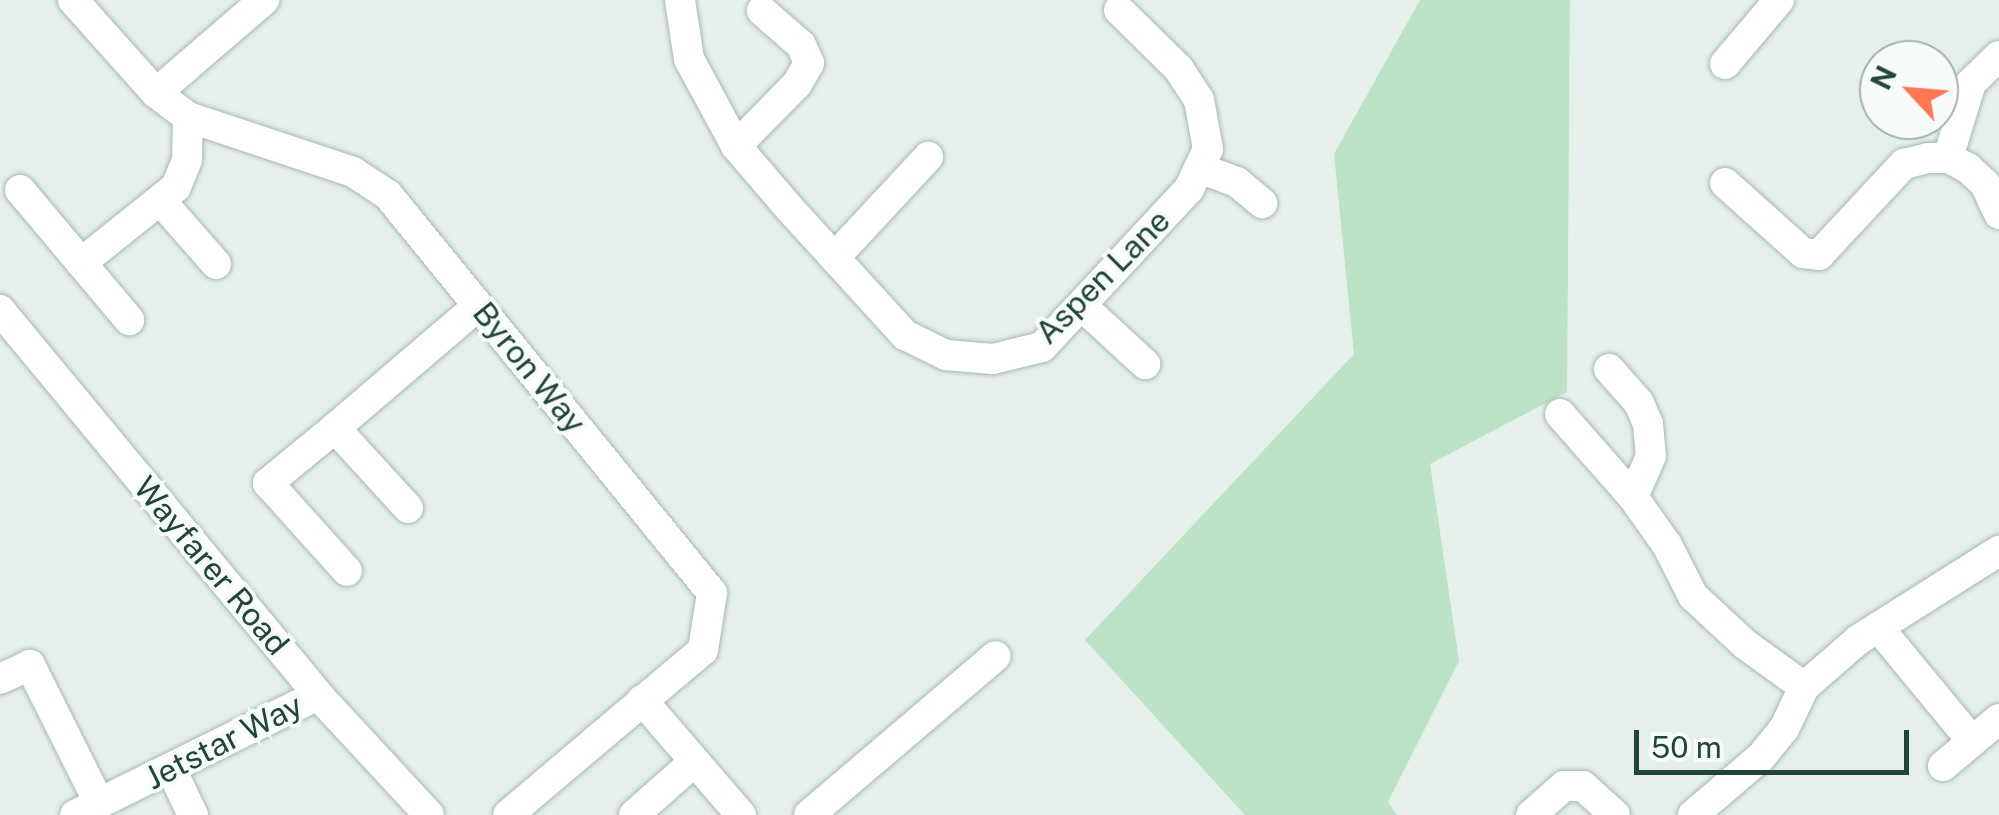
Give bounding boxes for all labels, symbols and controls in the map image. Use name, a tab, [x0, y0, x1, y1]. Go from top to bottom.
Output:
north arrow	[1859, 40, 1959, 140]
text: N	[1864, 60, 1903, 95]
street label: Aspen Lane	[1028, 202, 1178, 352]
street label: Byron Way	[464, 294, 594, 442]
street label: Wayfarer Road	[125, 469, 297, 663]
street label: Jetstar Way	[139, 686, 309, 798]
scale bar	[1639, 710, 1914, 772]
text: 50 m	[1651, 729, 1722, 765]

